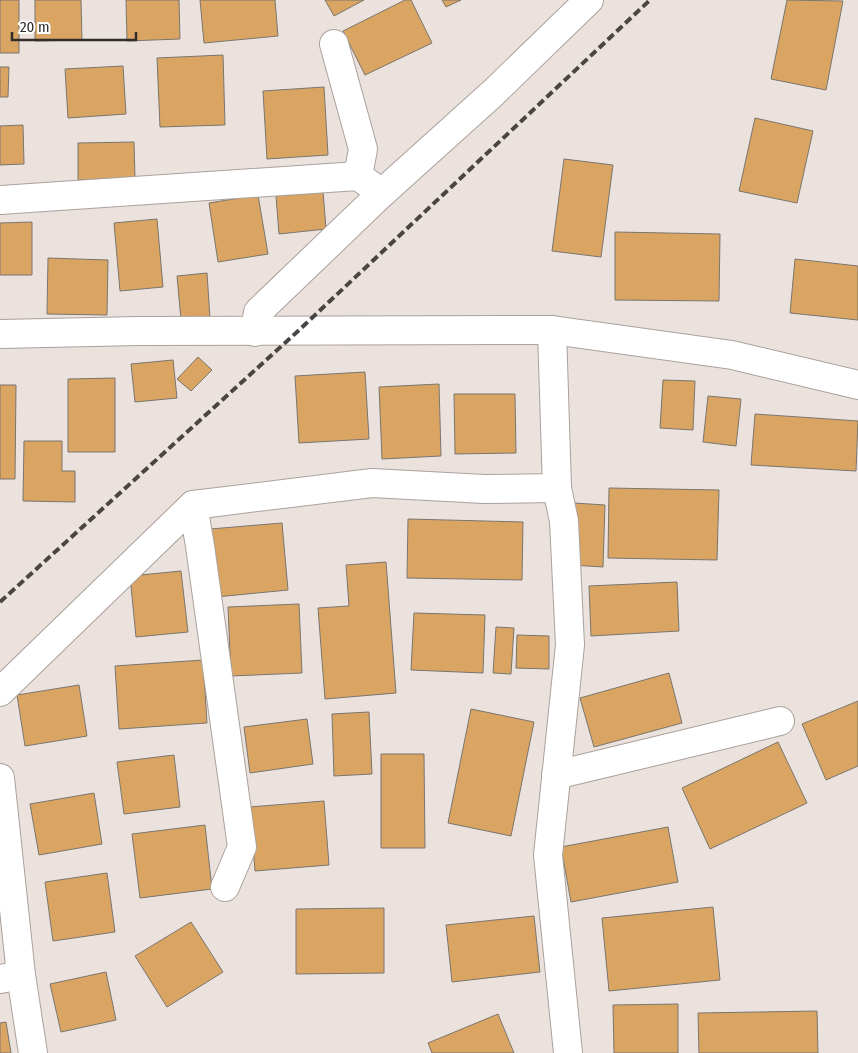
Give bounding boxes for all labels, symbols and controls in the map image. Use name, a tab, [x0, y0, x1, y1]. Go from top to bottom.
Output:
scale bar	[12, 10, 136, 42]
text: 20 m	[20, 18, 50, 36]

